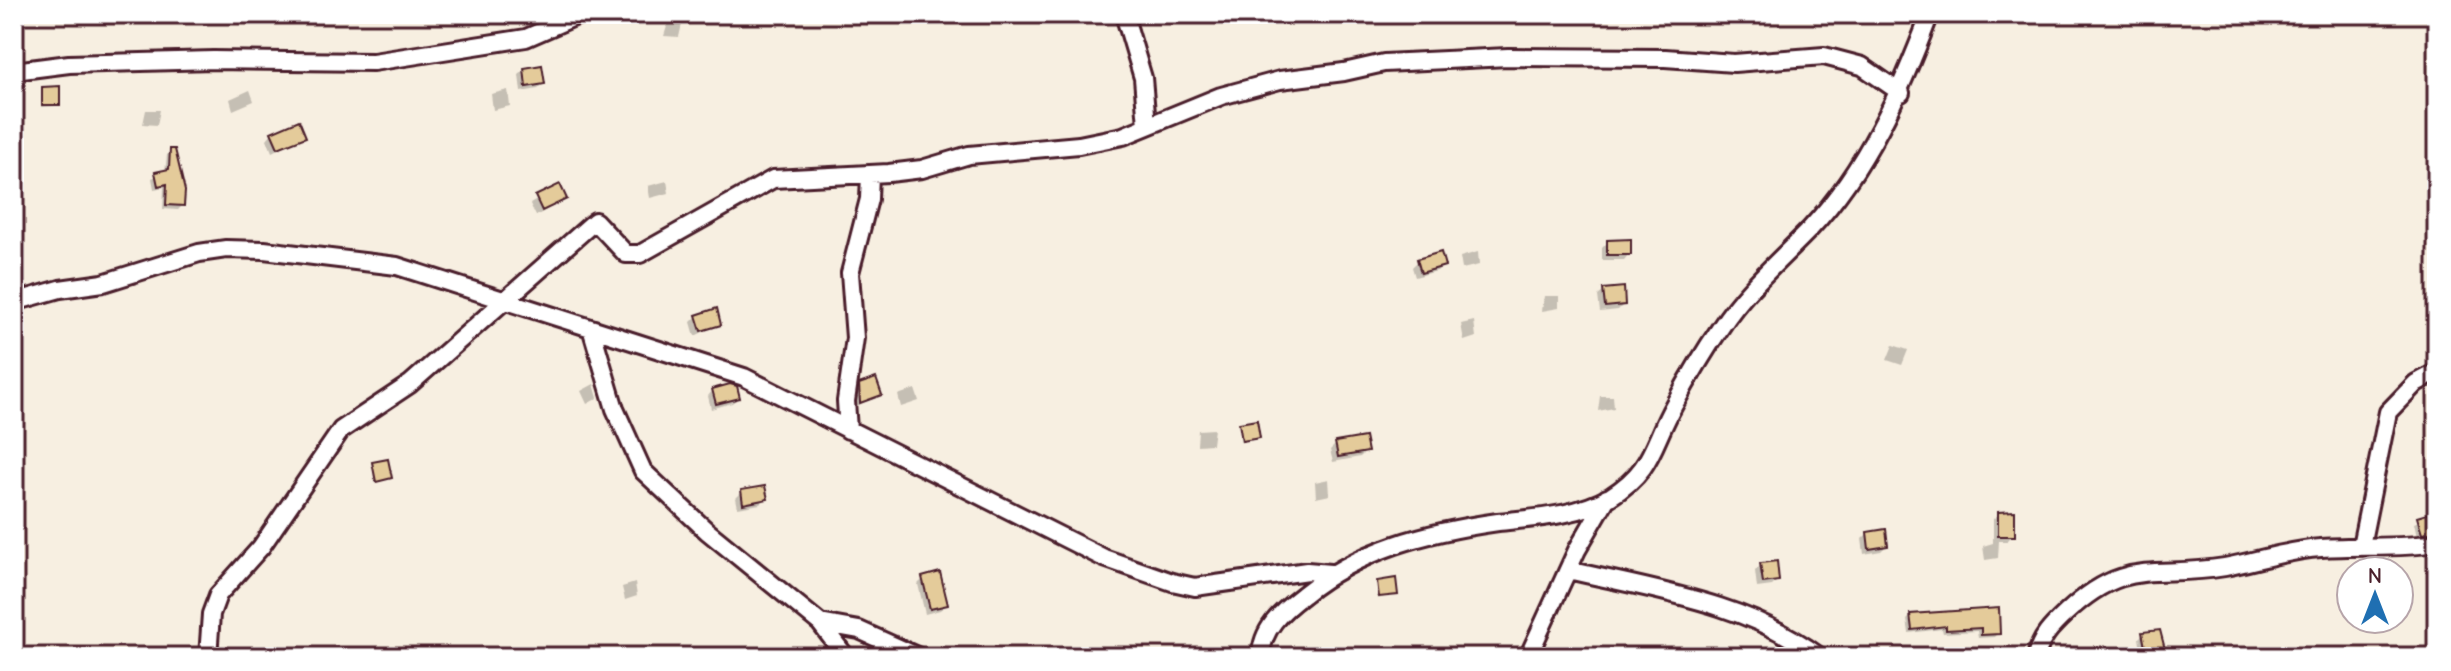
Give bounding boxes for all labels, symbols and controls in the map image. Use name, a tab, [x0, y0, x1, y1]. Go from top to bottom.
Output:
north arrow	[2335, 555, 2415, 635]
text: N	[2368, 563, 2382, 589]

